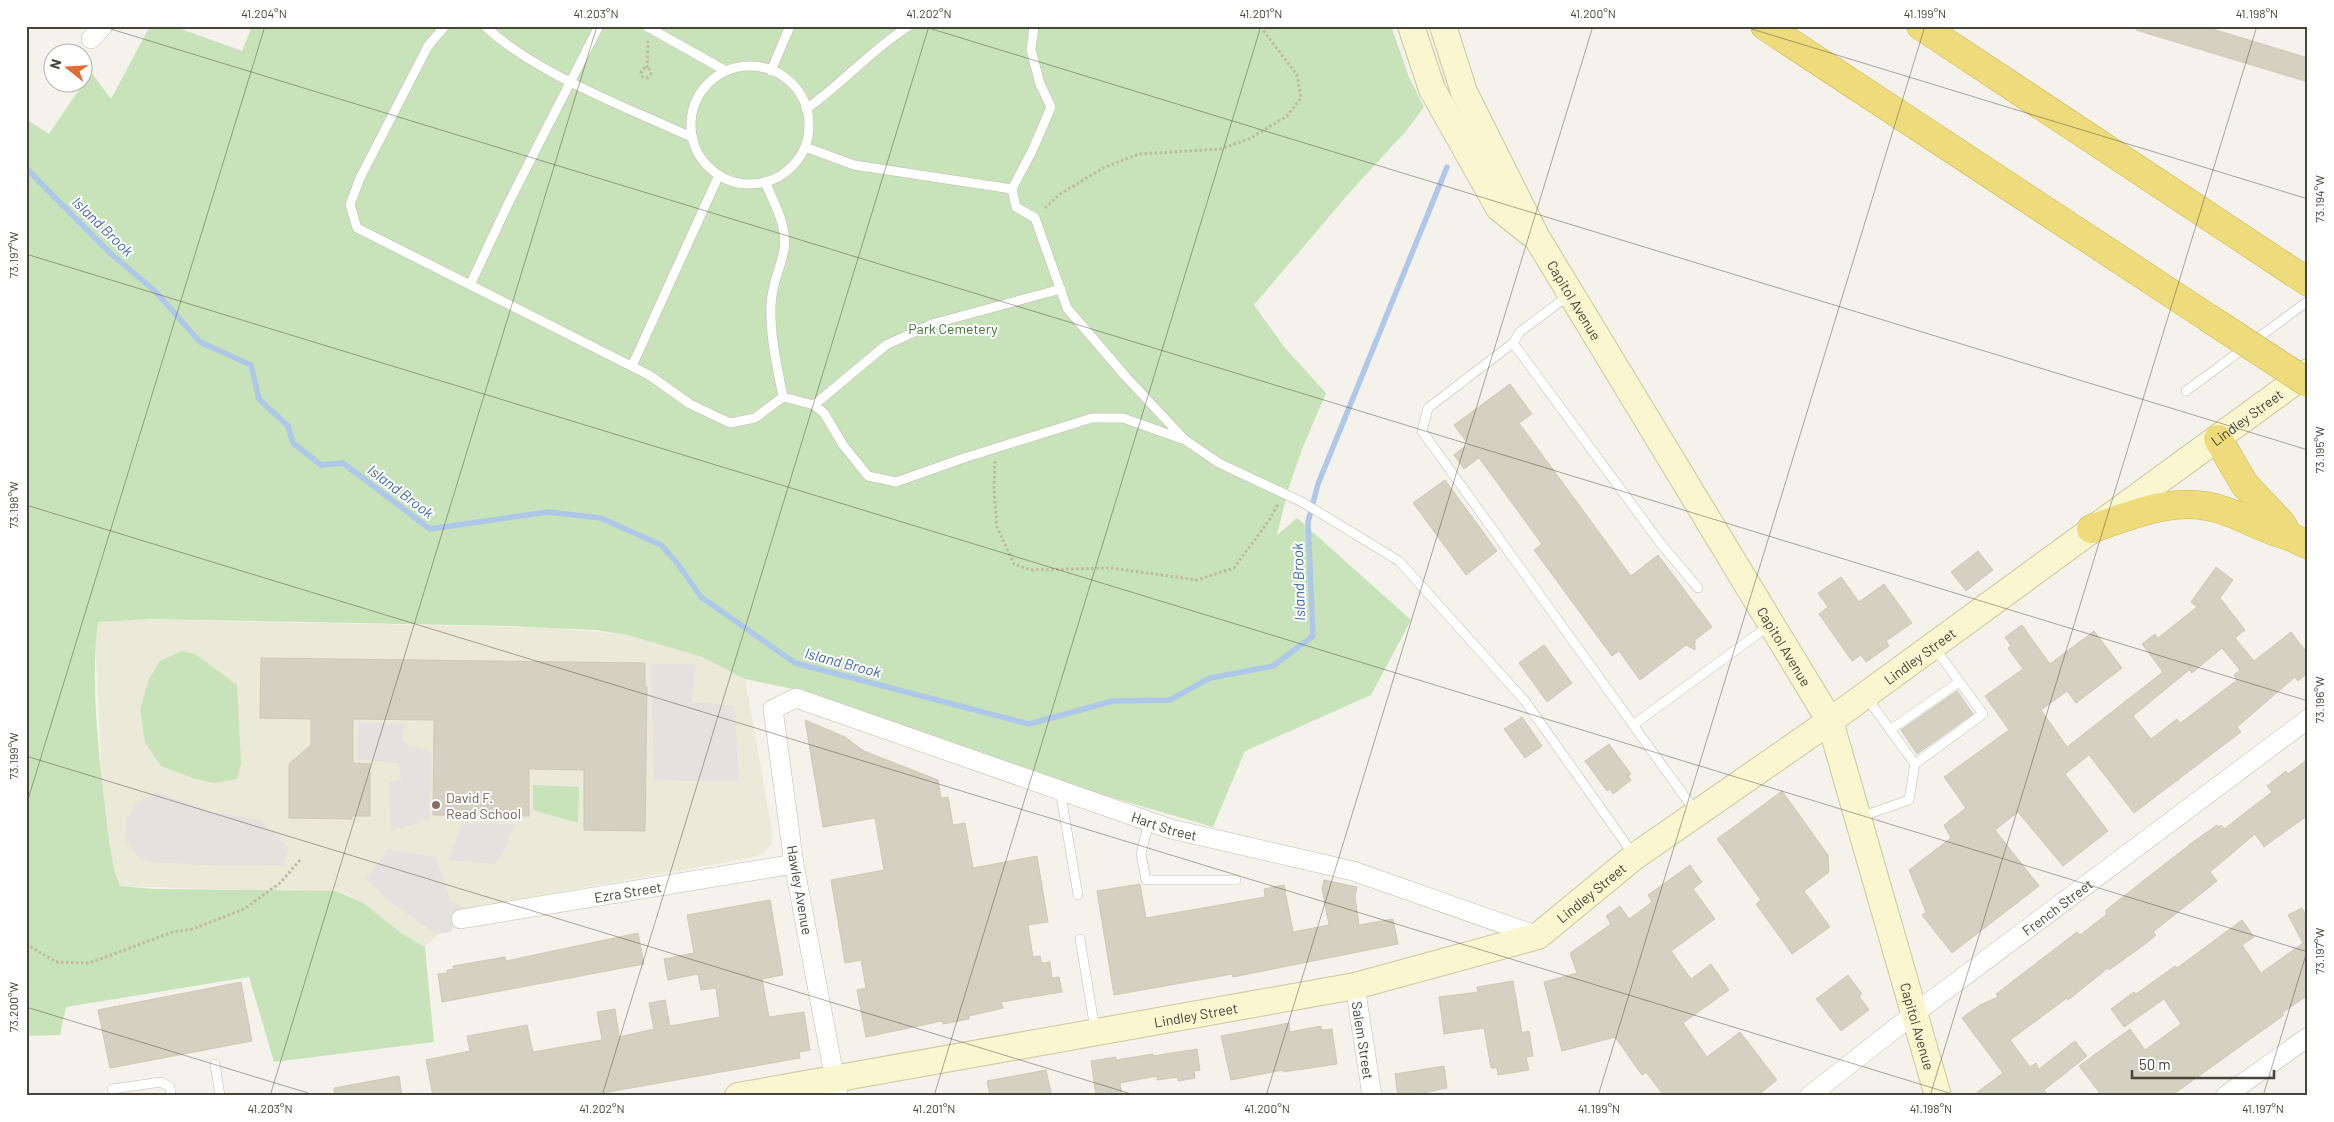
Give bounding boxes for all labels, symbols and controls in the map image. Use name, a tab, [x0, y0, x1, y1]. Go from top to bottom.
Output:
text: 41.204°N	[241, 6, 287, 20]
text: 41.203°N	[573, 6, 619, 20]
text: 41.202°N	[906, 6, 952, 20]
text: 41.201°N	[1240, 6, 1282, 20]
text: 41.200°N	[1570, 6, 1616, 20]
text: 41.199°N	[1904, 6, 1946, 20]
text: 41.198°N	[2236, 6, 2278, 20]
north arrow	[42, 42, 92, 92]
text: N	[46, 57, 65, 71]
text: 73.194°W	[2312, 175, 2326, 223]
water label: Island Brook	[69, 192, 138, 260]
text: 73.197°W	[6, 231, 20, 278]
street label: Capitol Avenue	[1544, 257, 1605, 343]
park label: Park Cemetery	[908, 320, 998, 337]
street label: Lindley Street	[2207, 385, 2286, 449]
text: 73.195°W	[2312, 426, 2326, 473]
water label: Island Brook	[364, 460, 438, 522]
text: 73.198°W	[6, 481, 20, 529]
water label: Island Brook	[1288, 542, 1308, 621]
street label: Capitol Avenue	[1754, 603, 1815, 689]
street label: Lindley Street	[1880, 624, 1959, 688]
water label: Island Brook	[803, 643, 884, 681]
text: 73.196°W	[2312, 676, 2326, 723]
text: 73.199°W	[6, 732, 20, 780]
place label: David F. Read School	[446, 789, 521, 822]
marker: David F. Read School	[430, 799, 442, 811]
street label: Hart Street	[1129, 807, 1199, 843]
street label: Hawley Avenue	[784, 844, 816, 936]
street label: Lindley Street	[1553, 859, 1629, 926]
street label: French Street	[2018, 875, 2096, 939]
street label: Ezra Street	[593, 878, 663, 905]
text: 73.197°W	[2312, 927, 2326, 974]
text: 73.200°W	[6, 981, 20, 1032]
street label: Capitol Avenue	[1897, 981, 1939, 1072]
street label: Lindley Street	[1153, 999, 1239, 1030]
street label: Salem Street	[1349, 1000, 1378, 1081]
scale bar	[2132, 1047, 2274, 1079]
text: 50 m	[2139, 1055, 2171, 1073]
text: 41.203°N	[247, 1101, 293, 1115]
text: 41.202°N	[579, 1101, 625, 1115]
text: 41.201°N	[913, 1101, 955, 1115]
text: 41.200°N	[1244, 1101, 1290, 1115]
text: 41.199°N	[1578, 1101, 1620, 1115]
text: 41.198°N	[1910, 1101, 1952, 1115]
text: 41.197°N	[2242, 1101, 2284, 1115]

